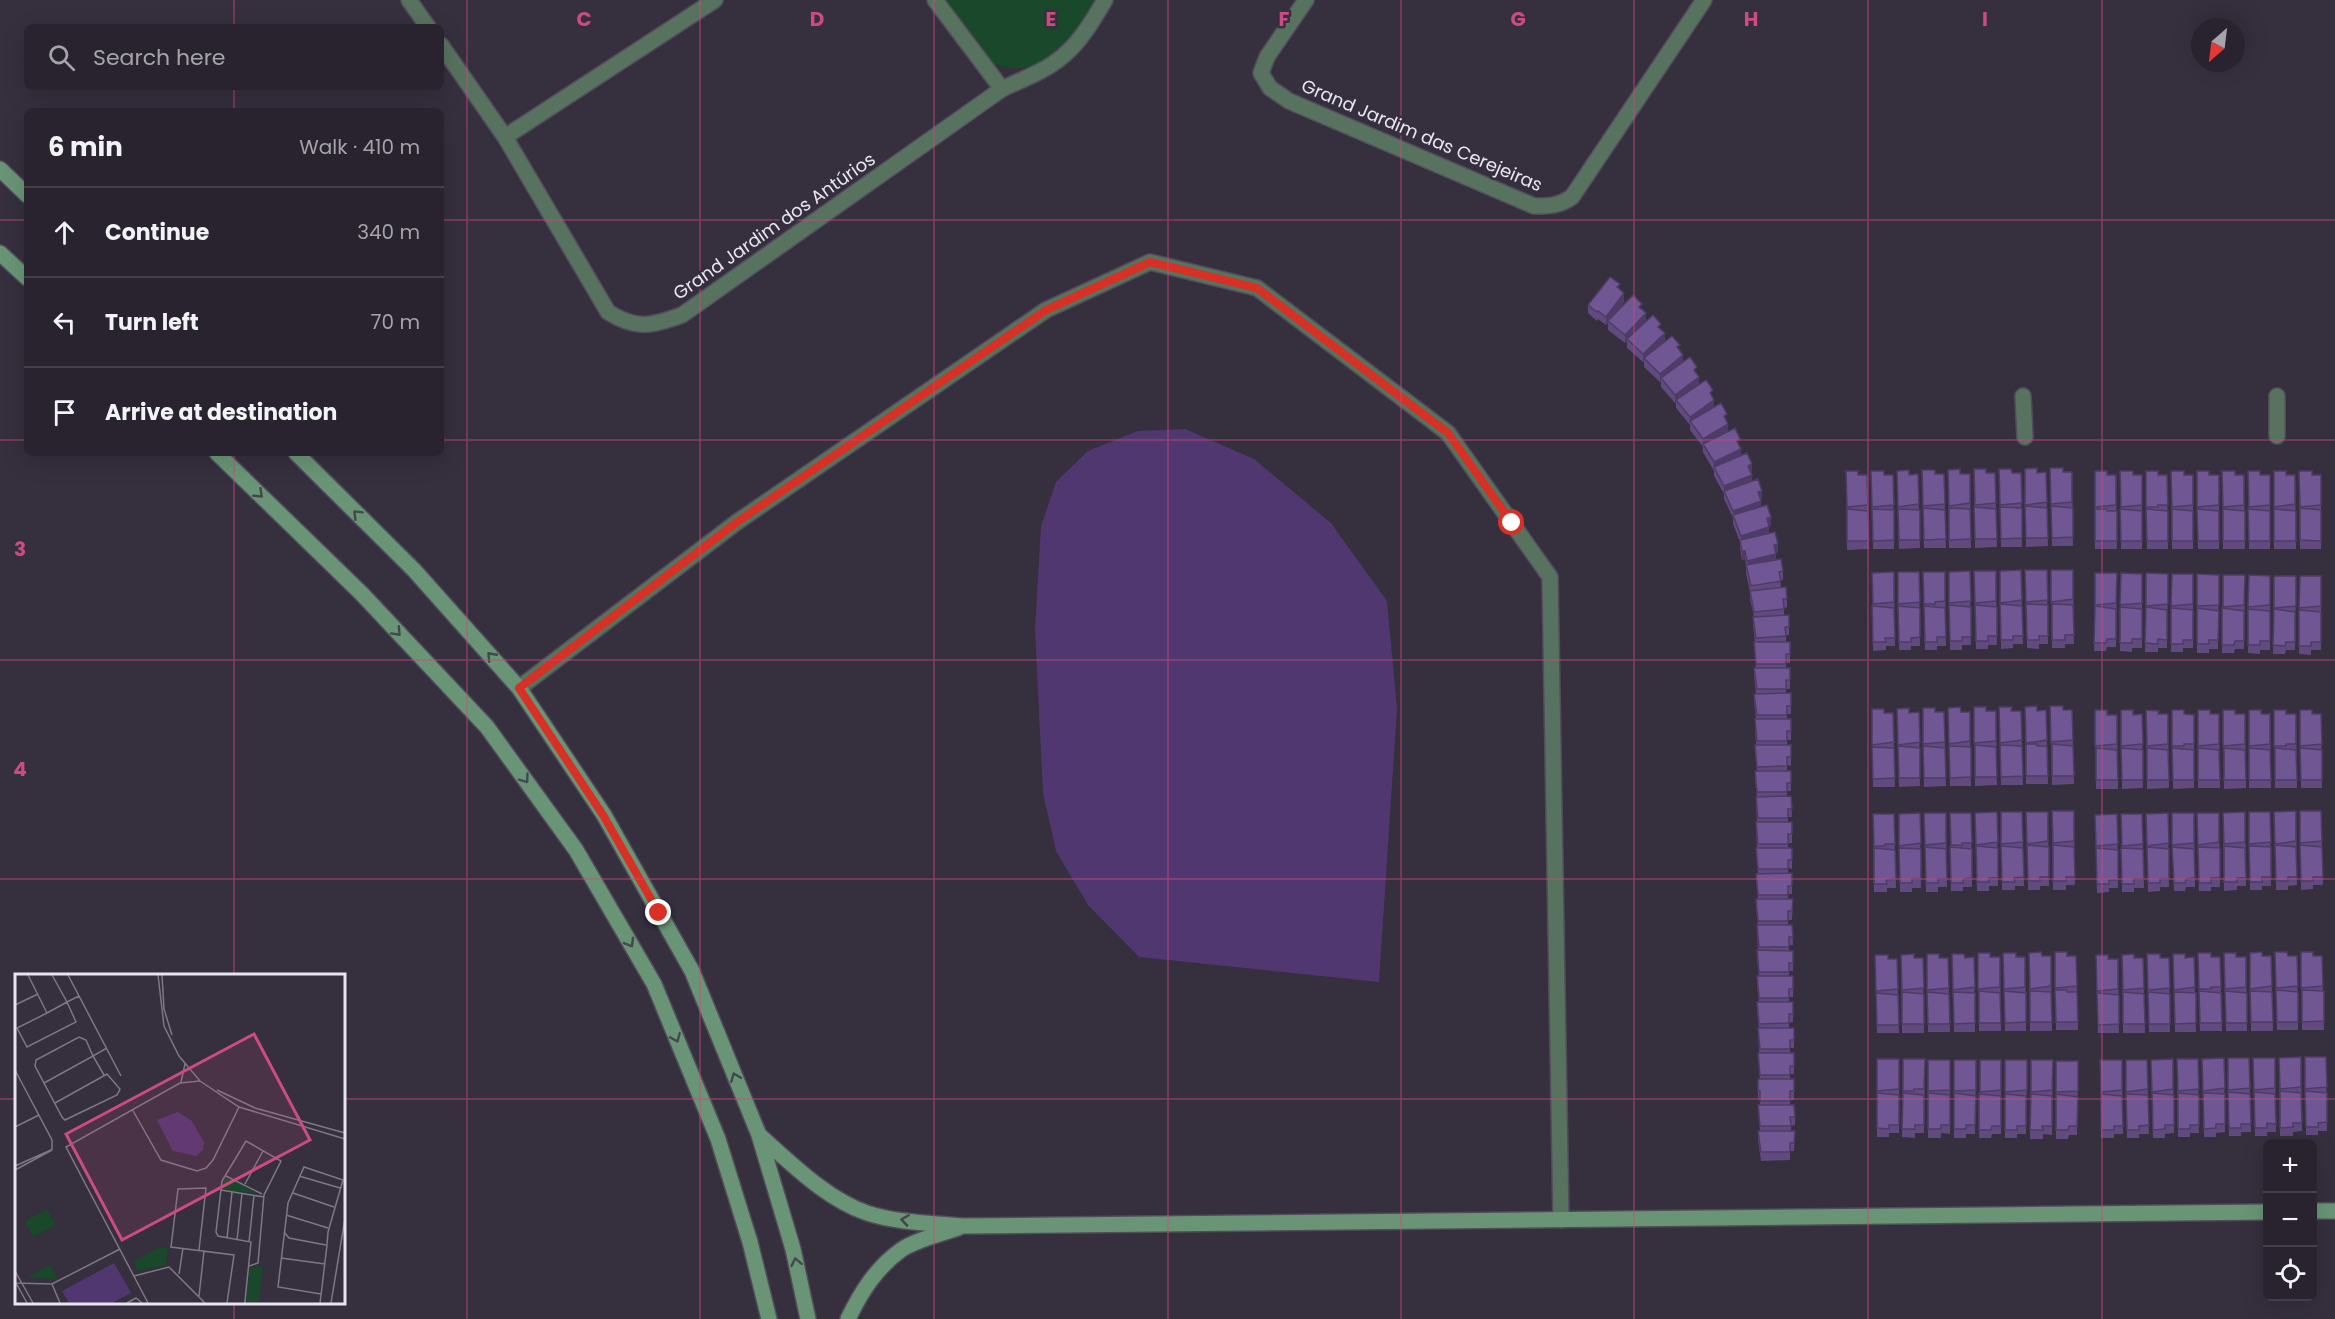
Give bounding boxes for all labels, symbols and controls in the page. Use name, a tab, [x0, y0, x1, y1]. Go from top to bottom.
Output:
text: C	[576, 5, 592, 33]
text: D	[810, 5, 824, 33]
text: E	[1046, 5, 1056, 33]
text: F	[1279, 5, 1290, 33]
text: G	[1510, 5, 1526, 33]
text: H	[1744, 5, 1758, 33]
text: I	[1982, 5, 1988, 33]
north arrow	[2191, 18, 2245, 72]
search box	[24, 24, 444, 90]
icon: search	[45, 41, 78, 74]
text: Search here	[93, 42, 226, 73]
street label: Grand Jardim das Cerejeiras	[1298, 73, 1546, 197]
text: 6 min	[48, 129, 123, 165]
text: Walk · 410 m	[299, 133, 420, 161]
street label: Grand Jardim dos Antúrios	[668, 147, 880, 305]
icon: ahead	[48, 216, 81, 249]
text: Continue	[105, 217, 209, 248]
text: 340 m	[357, 218, 420, 246]
icon: left	[48, 306, 81, 339]
text: Turn left	[105, 307, 199, 338]
text: 70 m	[371, 308, 420, 336]
icon: arrive	[48, 396, 81, 429]
text: Arrive at destination	[105, 397, 337, 428]
one-way arrow	[253, 487, 263, 498]
route start	[1498, 509, 1524, 535]
one-way arrow	[354, 510, 365, 521]
text: 3	[14, 535, 26, 563]
one-way arrow	[390, 625, 401, 635]
one-way arrow	[487, 652, 498, 663]
text: 4	[13, 755, 27, 783]
one-way arrow	[517, 772, 528, 783]
route end	[645, 899, 671, 925]
one-way arrow	[622, 937, 634, 947]
inset map	[15, 974, 345, 1304]
one-way arrow	[669, 1032, 681, 1043]
one-way arrow	[730, 1072, 742, 1083]
map controls	[2263, 1139, 2317, 1301]
button: +	[2263, 1139, 2317, 1193]
button: −	[2263, 1193, 2317, 1247]
one-way arrow	[901, 1215, 910, 1227]
button: locate	[2263, 1247, 2317, 1301]
one-way arrow	[790, 1257, 803, 1267]

